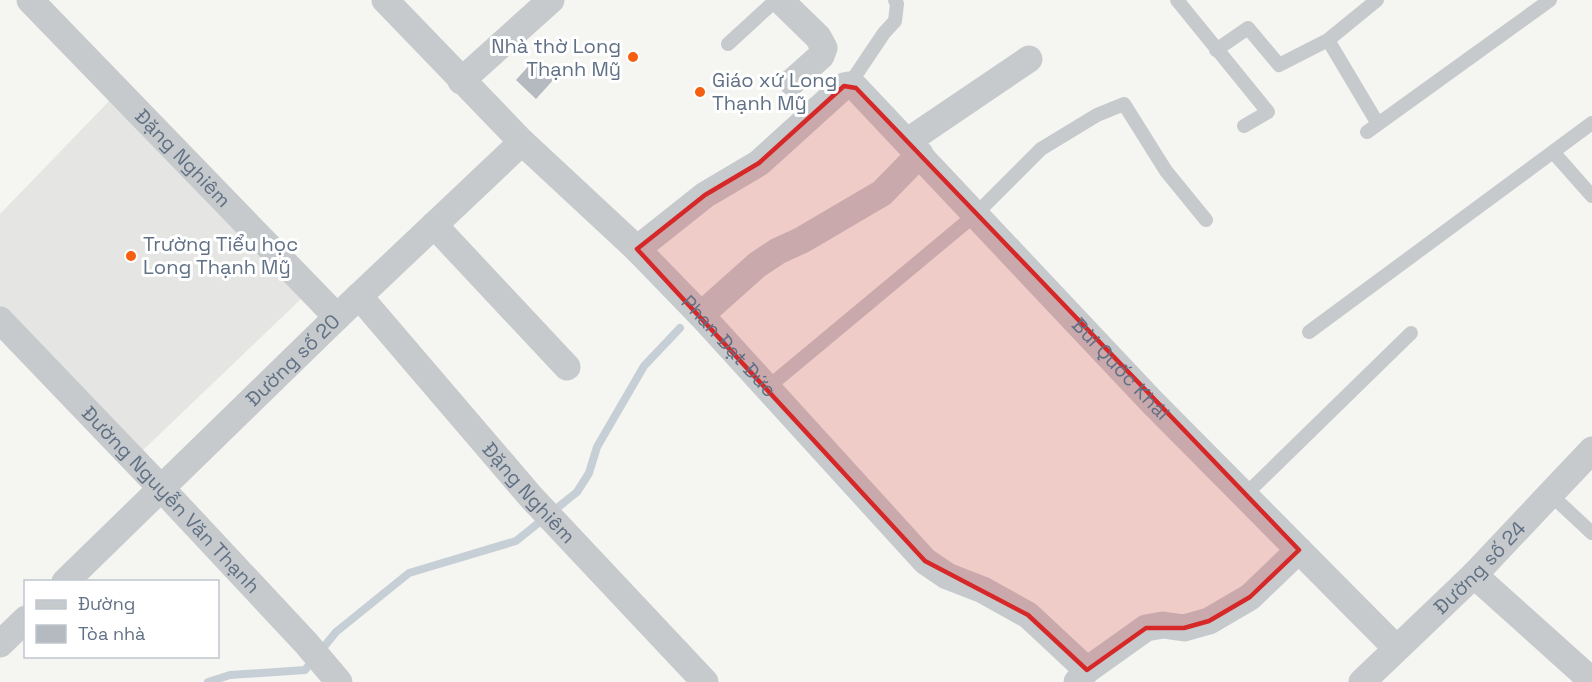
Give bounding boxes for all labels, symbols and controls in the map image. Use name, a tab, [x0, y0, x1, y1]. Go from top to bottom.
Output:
place label: Nhà thờ Long Thạnh Mỹ	[491, 33, 621, 82]
marker: Nhà thờ Long Thạnh Mỹ	[626, 50, 640, 64]
place label: Giáo xứ Long Thạnh Mỹ	[712, 67, 837, 116]
marker: Giáo xứ Long Thạnh Mỹ	[693, 85, 707, 99]
street label: Đặng Nghiêm	[129, 103, 237, 213]
place label: Trường Tiểu học Long Thạnh Mỹ	[143, 231, 298, 280]
marker: Trường Tiểu học Long Thạnh Mỹ	[124, 249, 138, 263]
street label: Phan Đạt Đức	[676, 289, 782, 402]
street label: Đường số 20	[240, 308, 345, 412]
street label: Bùi Quốc Khái	[1066, 312, 1175, 426]
street label: Đường Nguyễn Văn Thạnh	[76, 400, 266, 599]
street label: Đặng Nghiêm	[477, 437, 581, 549]
street label: Đường số 24	[1428, 516, 1531, 620]
legend	[24, 580, 219, 658]
text: Đường	[78, 592, 135, 615]
text: Tòa nhà	[78, 622, 145, 645]

